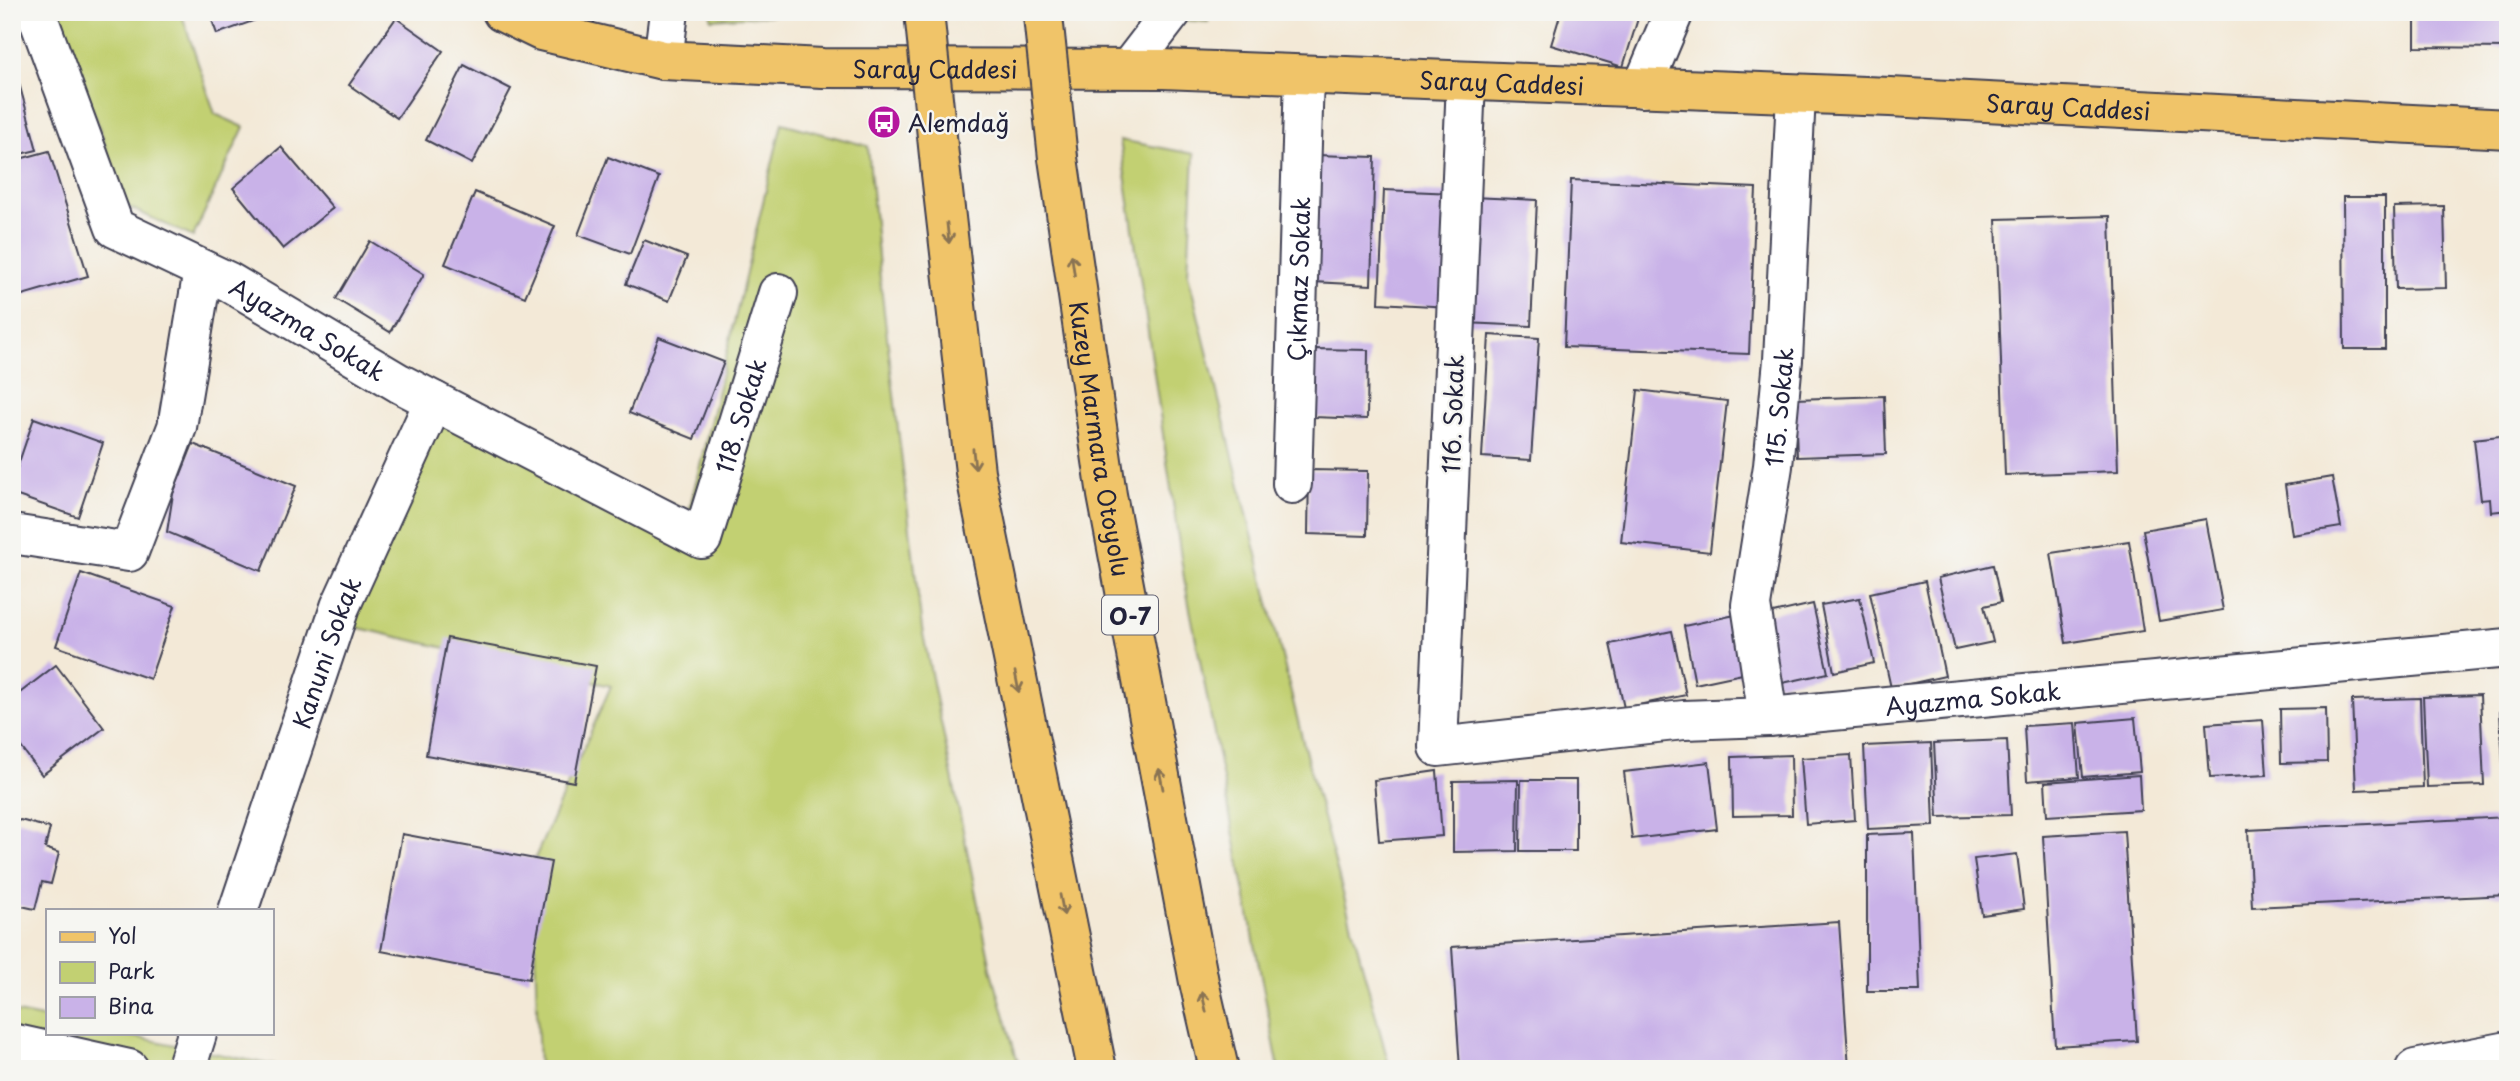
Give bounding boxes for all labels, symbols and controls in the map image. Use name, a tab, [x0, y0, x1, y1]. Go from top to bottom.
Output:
street label: Saray Caddesi	[853, 50, 1018, 87]
street label: Saray Caddesi	[1419, 61, 1585, 103]
street label: Saray Caddesi	[1985, 84, 2151, 128]
bus stop icon: Alemdağ	[865, 103, 903, 141]
place label: Alemdağ	[908, 104, 1009, 140]
street label: Çıkmaz Sokak	[1278, 196, 1318, 362]
one-way arrow	[941, 221, 954, 244]
one-way arrow	[1067, 254, 1080, 277]
street label: Ayazma Sokak	[223, 269, 393, 389]
street label: Kuzey Marmara Otoyolu	[1061, 299, 1140, 580]
street label: 115. Sokak	[1755, 346, 1802, 469]
street label: 118. Sokak	[705, 353, 775, 478]
street label: 116. Sokak	[1432, 354, 1472, 474]
one-way arrow	[967, 447, 980, 470]
street label: Kanuni Sokak	[282, 570, 370, 733]
road number: O-7	[1102, 596, 1158, 635]
one-way arrow	[1011, 670, 1025, 693]
street label: Ayazma Sokak	[1884, 672, 2062, 724]
one-way arrow	[1153, 768, 1167, 791]
one-way arrow	[1056, 893, 1070, 916]
legend	[46, 909, 273, 1036]
text: Yol	[108, 919, 137, 951]
text: Park	[108, 954, 155, 986]
text: Bina	[108, 989, 154, 1021]
one-way arrow	[1197, 991, 1210, 1014]

